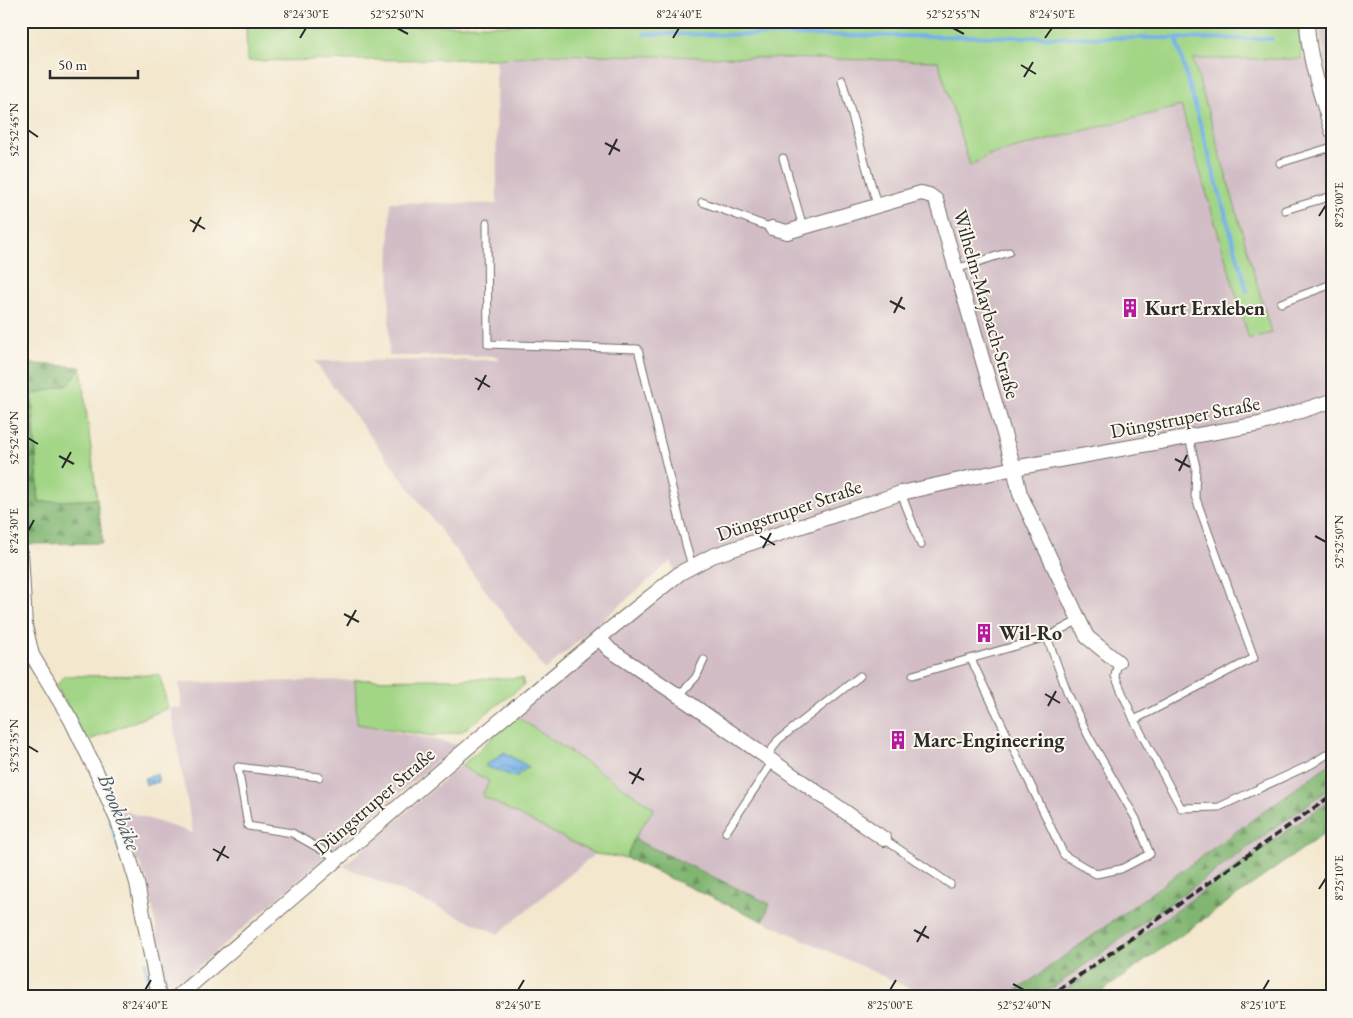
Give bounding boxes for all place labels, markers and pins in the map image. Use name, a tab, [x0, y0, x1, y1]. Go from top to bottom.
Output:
place label: Kurt Erxleben	[1145, 295, 1265, 321]
building icon: Kurt Erxleben	[1119, 297, 1141, 319]
place label: Wil-Ro	[999, 620, 1062, 646]
building icon: Wil-Ro	[973, 622, 995, 644]
place label: Marc-Engineering	[913, 727, 1065, 753]
building icon: Marc-Engineering	[887, 729, 909, 751]

